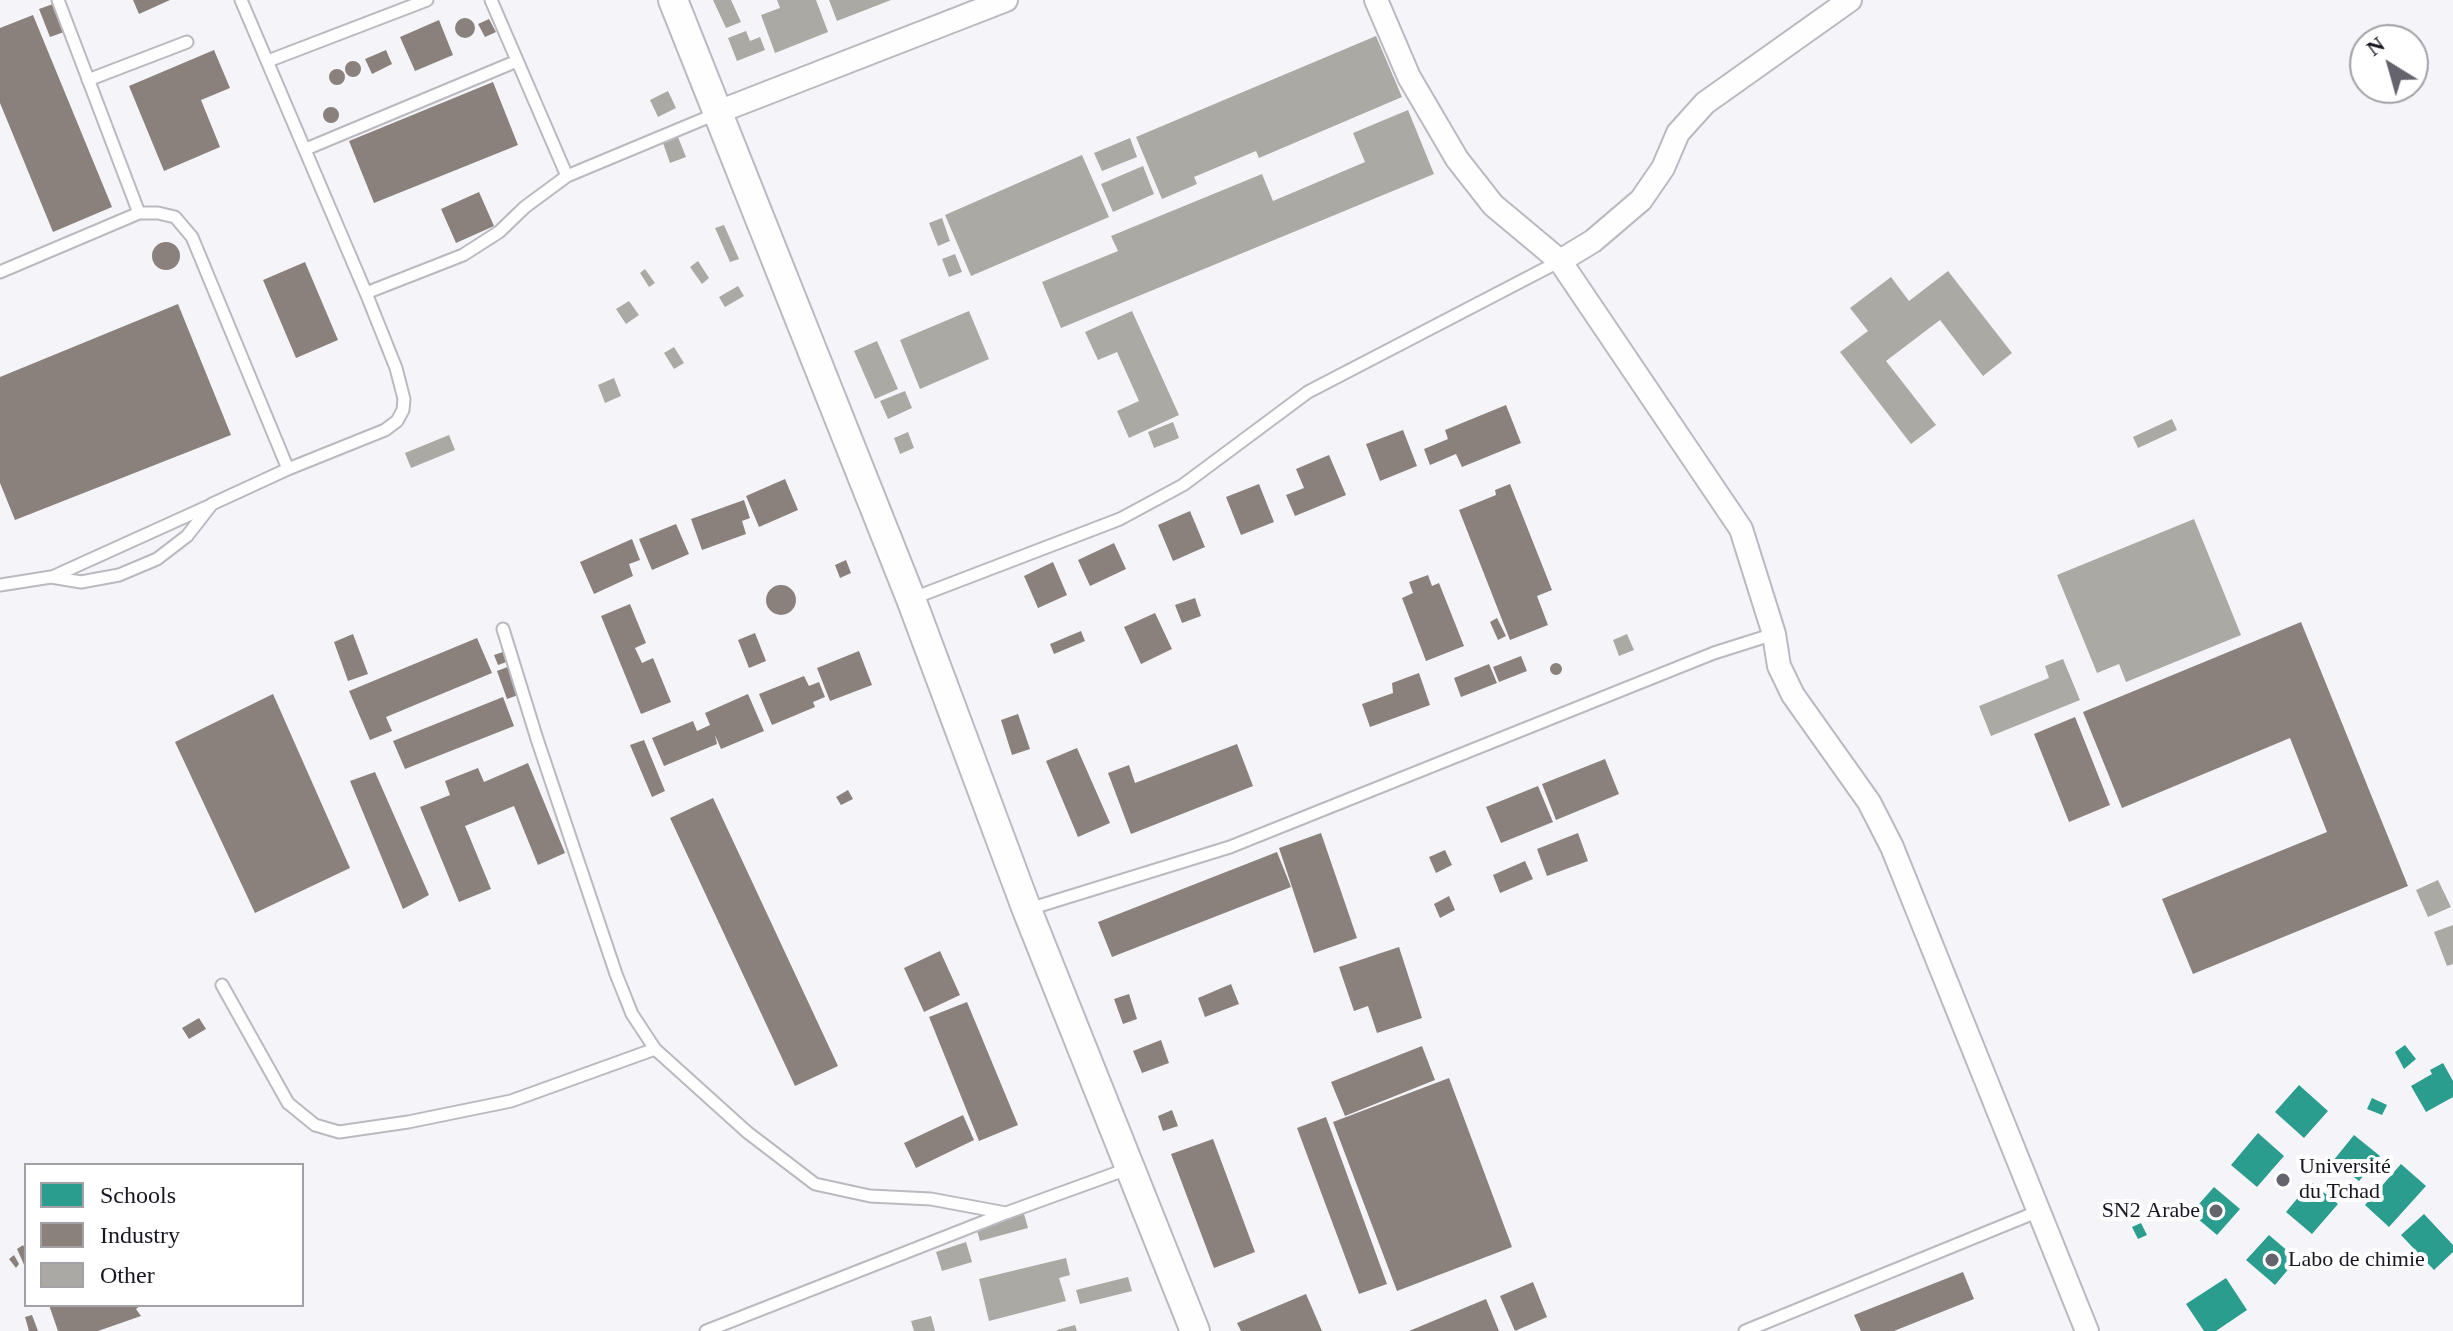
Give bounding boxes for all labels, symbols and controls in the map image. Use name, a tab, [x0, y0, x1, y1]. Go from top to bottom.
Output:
north arrow	[2349, 24, 2429, 104]
text: N	[2362, 31, 2389, 61]
place label: Université du Tchad	[2299, 1154, 2391, 1206]
legend	[24, 1163, 304, 1307]
marker: Université du Tchad	[2274, 1171, 2292, 1189]
text: Schools	[100, 1182, 176, 1208]
place label: SN2 Arabe	[2102, 1198, 2200, 1224]
marker: SN2 Arabe	[2207, 1202, 2225, 1220]
text: Industry	[100, 1222, 180, 1248]
place label: Labo de chimie	[2288, 1247, 2425, 1273]
marker: Labo de chimie	[2263, 1251, 2281, 1269]
text: Other	[100, 1262, 155, 1288]

